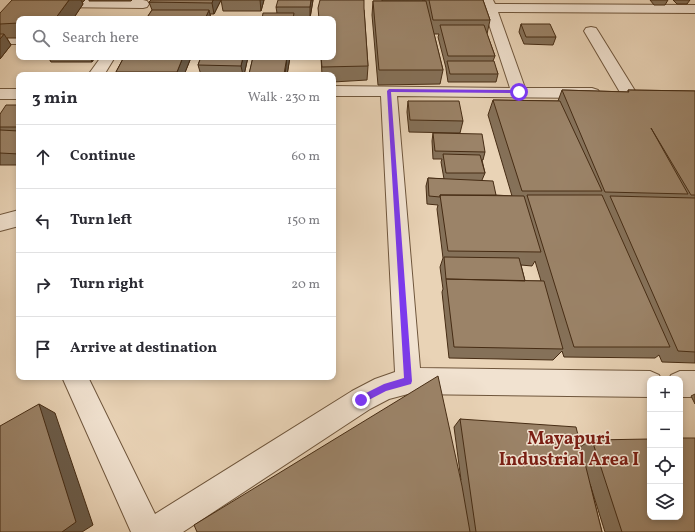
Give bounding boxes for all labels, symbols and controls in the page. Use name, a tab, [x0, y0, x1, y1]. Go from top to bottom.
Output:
search box	[16, 16, 336, 60]
icon: search	[30, 27, 52, 49]
text: Search here	[62, 28, 139, 49]
route start	[510, 83, 528, 101]
text: 3 min	[32, 87, 78, 110]
text: Walk · 230 m	[248, 89, 320, 107]
icon: ahead	[32, 146, 54, 168]
text: Continue	[70, 146, 135, 167]
text: 60 m	[292, 148, 320, 166]
icon: left	[32, 210, 54, 232]
text: Turn left	[70, 210, 132, 231]
text: 150 m	[287, 212, 320, 230]
icon: right	[32, 274, 54, 296]
text: Turn right	[70, 274, 144, 295]
text: 20 m	[291, 276, 320, 294]
icon: arrive	[32, 338, 54, 360]
text: Arrive at destination	[70, 338, 217, 359]
map controls	[647, 376, 683, 520]
button: +	[647, 376, 683, 412]
route end	[352, 391, 370, 409]
button: −	[647, 412, 683, 448]
district label: Mayapuri Industrial Area I	[499, 427, 639, 473]
button: locate	[647, 448, 683, 484]
button: layers	[647, 484, 683, 520]

